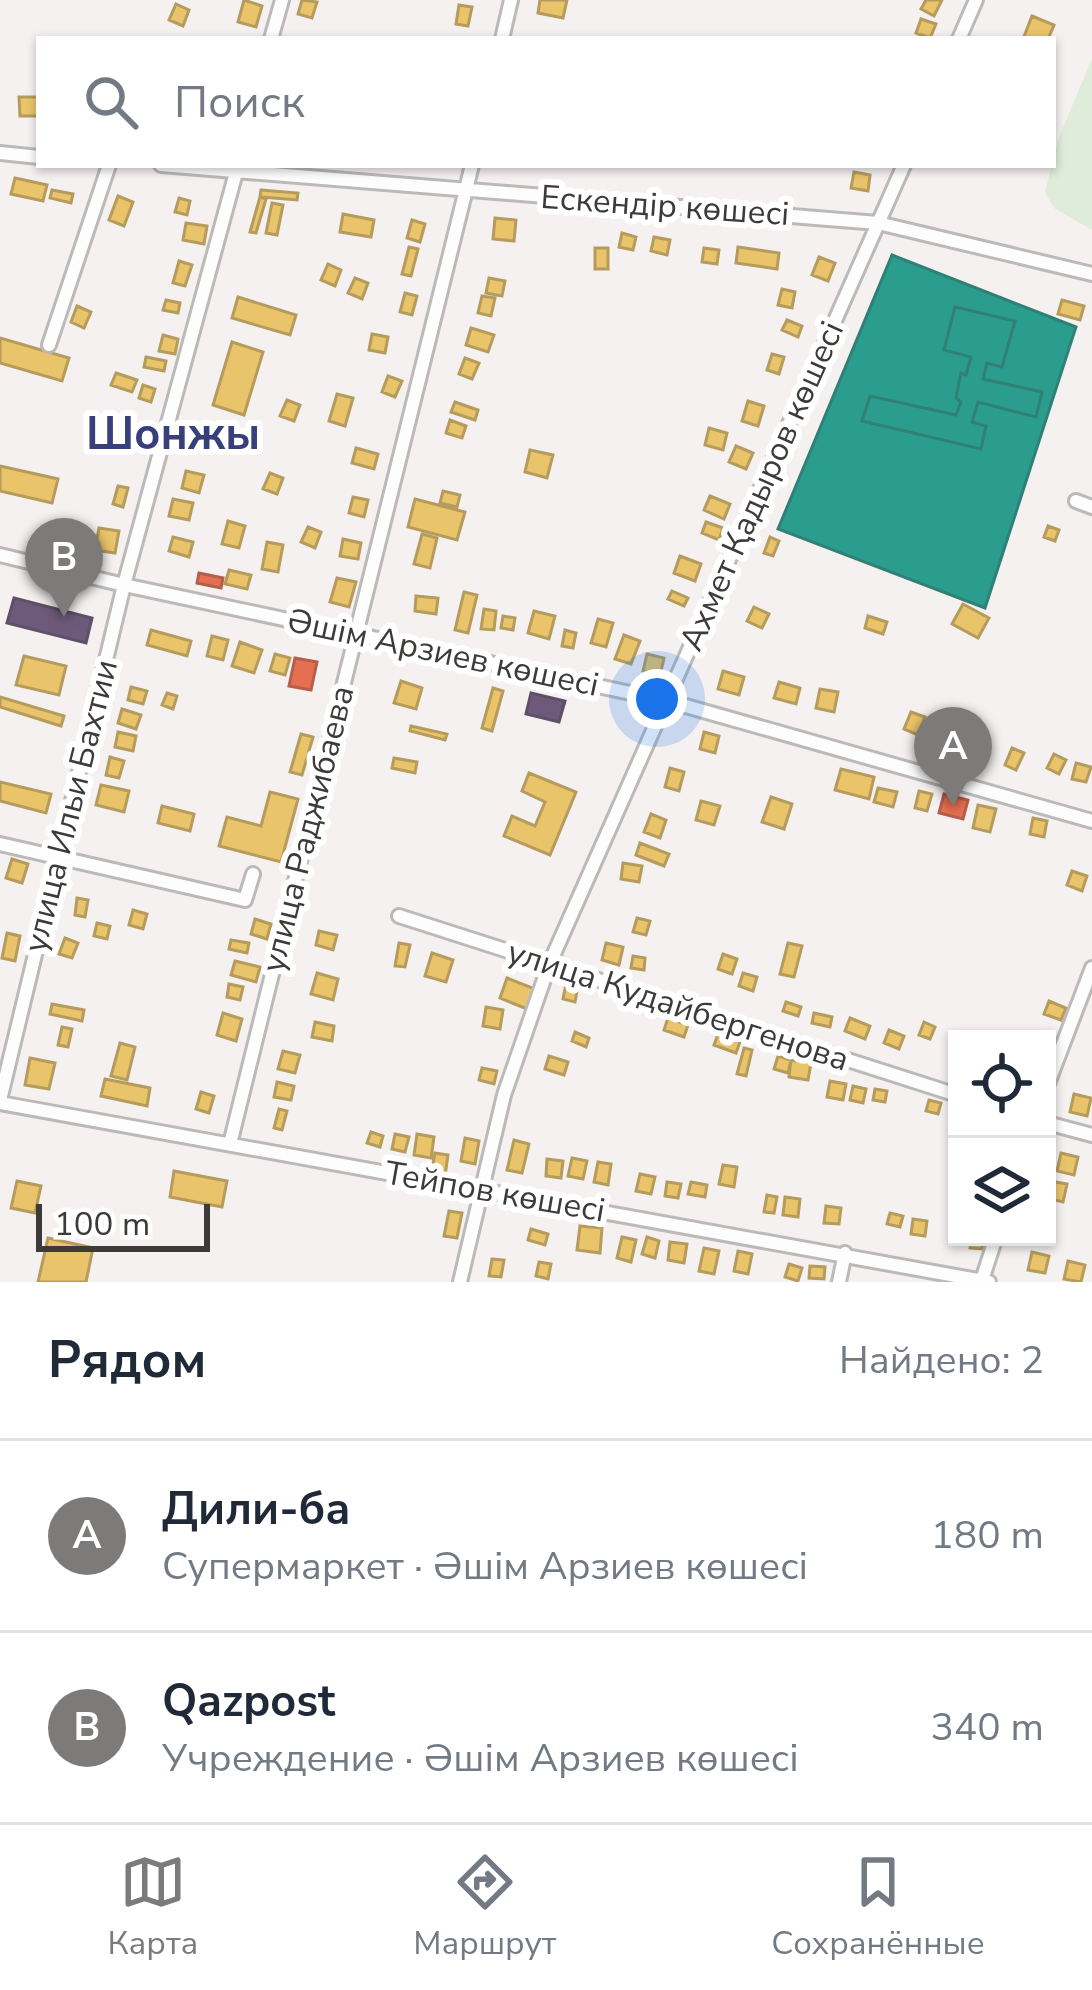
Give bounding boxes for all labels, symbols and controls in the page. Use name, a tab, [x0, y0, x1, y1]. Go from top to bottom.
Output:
search box	[36, 36, 1056, 168]
icon: search	[78, 69, 144, 135]
text: Поиск	[174, 72, 305, 133]
street label: Ескендір көшесі	[539, 175, 791, 237]
street label: Ахмет Қадыров көшесі	[669, 314, 855, 658]
district label: Шонжы	[86, 404, 260, 465]
pin: B	[25, 518, 103, 617]
street label: Әшім Арзиев көшесі	[283, 598, 603, 708]
street label: улица Ильи Бахтии	[13, 655, 129, 957]
your location	[627, 669, 687, 729]
street label: улица Раджибаева	[251, 681, 365, 977]
pin: A	[914, 707, 992, 806]
street label: улица Кудайбергенова	[501, 929, 855, 1083]
map controls	[948, 1030, 1056, 1246]
button: locate	[948, 1030, 1056, 1138]
button: layers	[948, 1138, 1056, 1246]
street label: Тейпов көшесі	[381, 1150, 609, 1234]
scale bar	[36, 1198, 210, 1251]
text: 100 m	[54, 1202, 150, 1247]
text: Рядом	[48, 1325, 206, 1395]
text: Найдено: 2	[839, 1334, 1044, 1387]
text: Дили-ба	[162, 1479, 351, 1540]
text: A	[72, 1509, 102, 1562]
text: 180 m	[930, 1509, 1044, 1562]
text: Супермаркет · Әшім Арзиев көшесі	[162, 1540, 808, 1593]
text: Qazpost	[162, 1671, 335, 1732]
text: B	[74, 1701, 100, 1754]
text: 340 m	[930, 1701, 1044, 1754]
text: Учреждение · Әшім Арзиев көшесі	[162, 1732, 799, 1785]
tab: Карта	[107, 1849, 198, 1966]
tab: Маршрут	[413, 1849, 557, 1966]
tab: Сохранённые	[771, 1849, 985, 1966]

